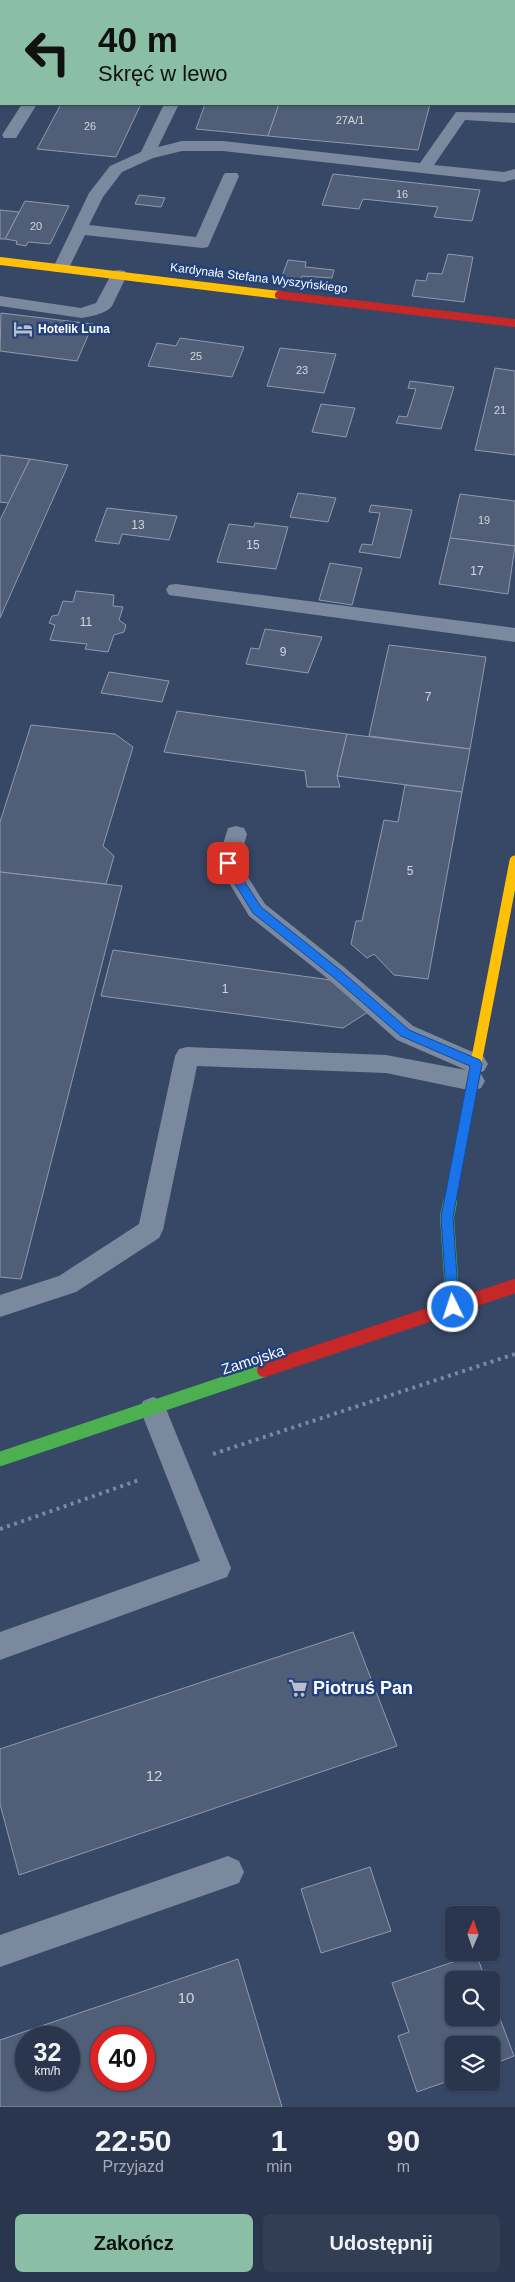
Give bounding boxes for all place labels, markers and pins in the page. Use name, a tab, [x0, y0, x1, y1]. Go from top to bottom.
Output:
hotel icon: Hotelik Luna	[12, 318, 34, 340]
place label: Hotelik Luna	[38, 322, 110, 336]
pin	[207, 842, 249, 884]
supermarket icon: Piotruś Pan	[287, 1677, 309, 1699]
place label: Piotruś Pan	[313, 1678, 413, 1698]

